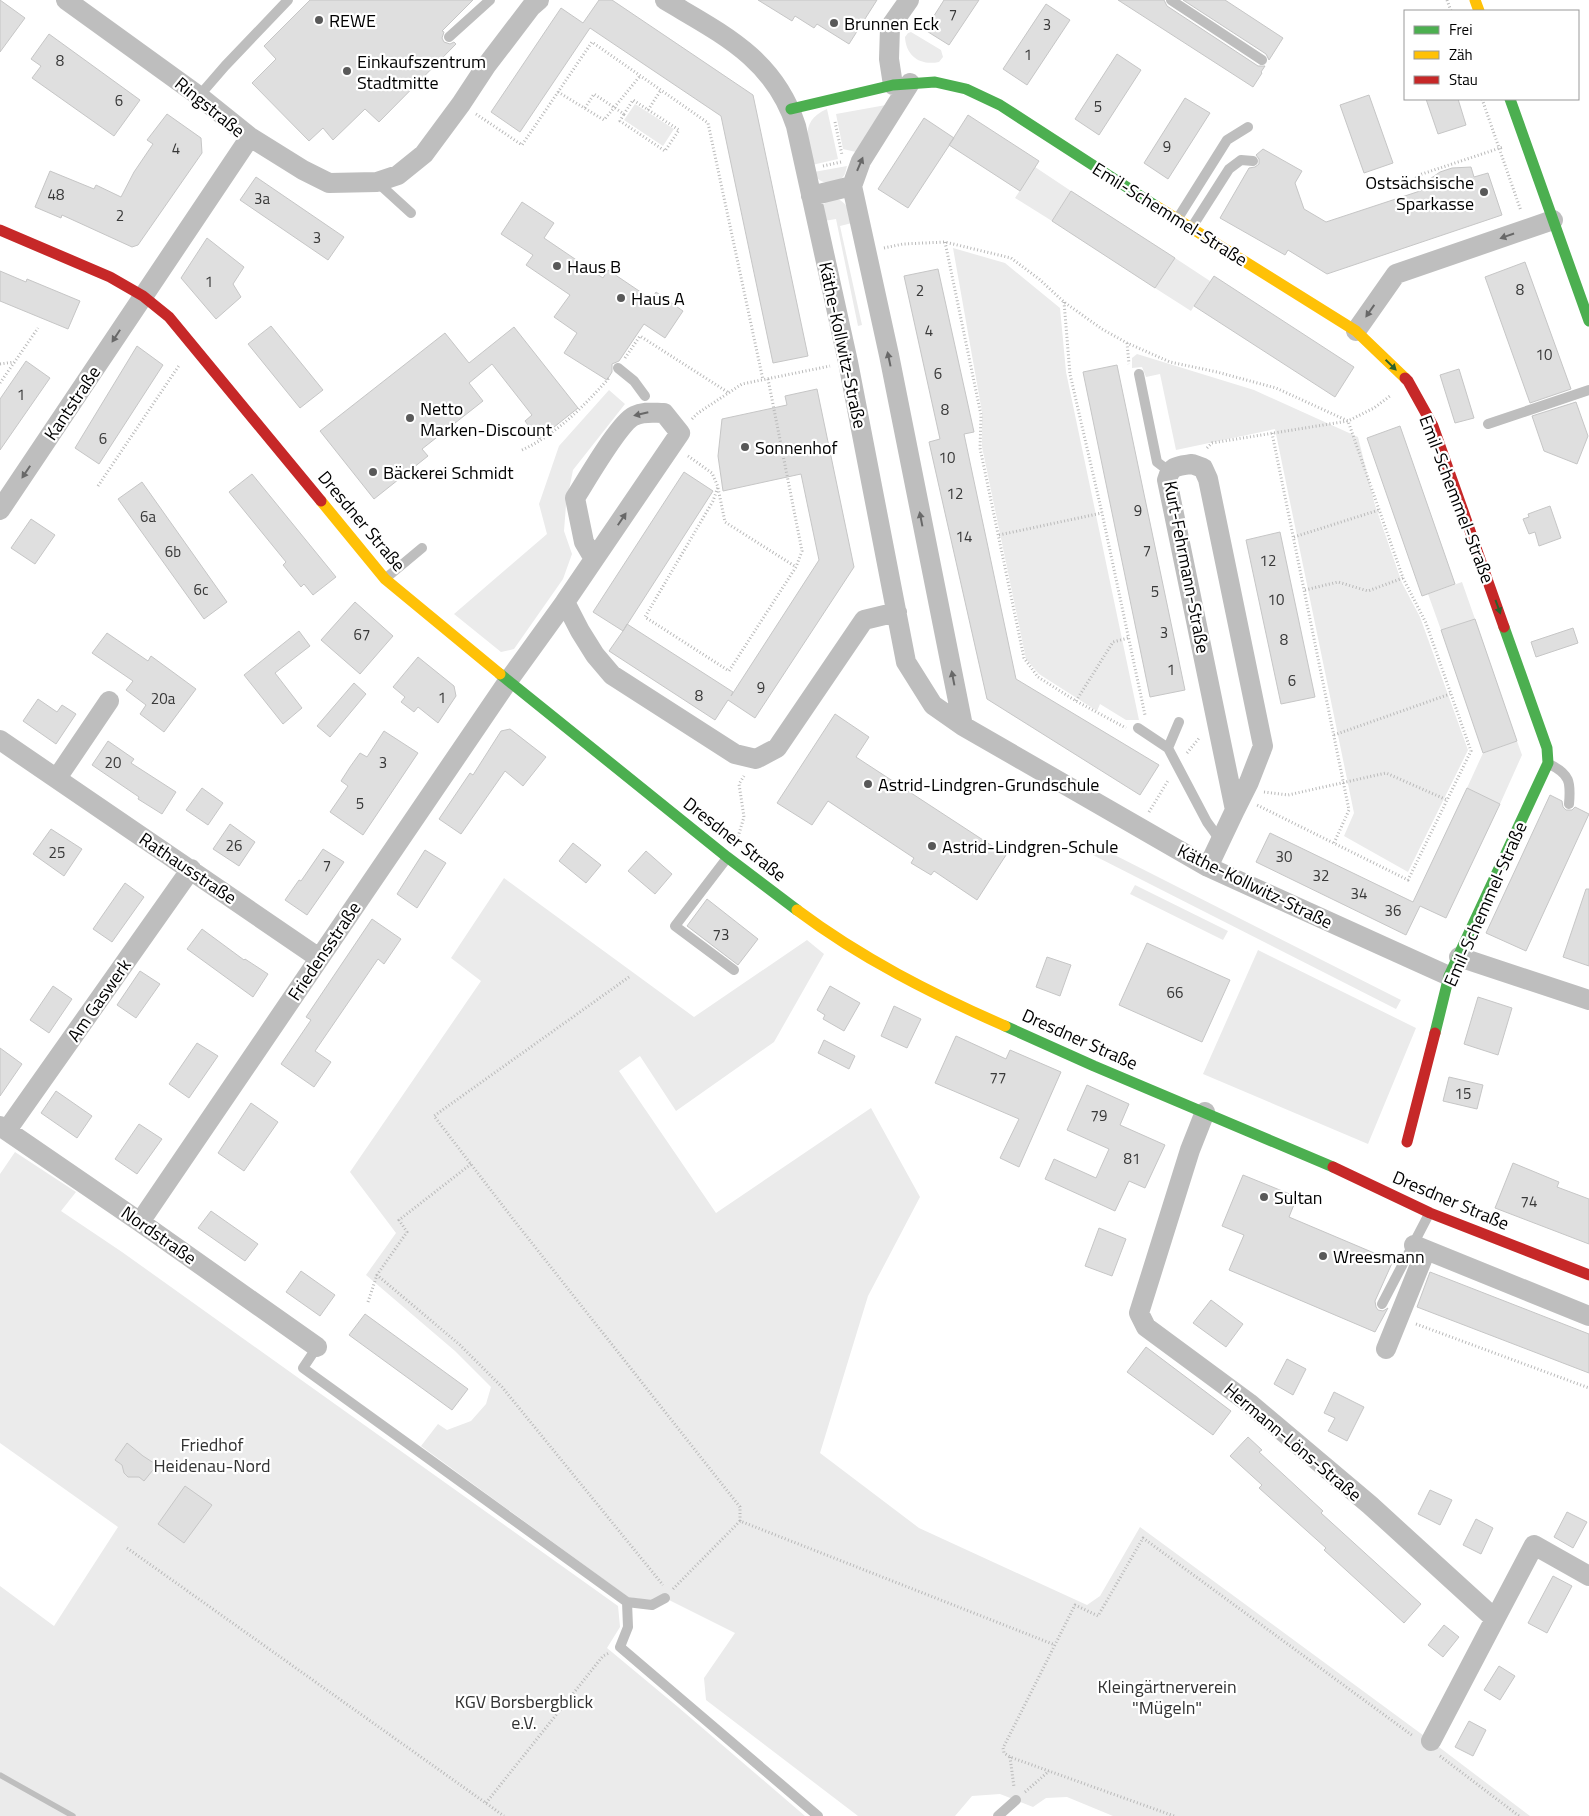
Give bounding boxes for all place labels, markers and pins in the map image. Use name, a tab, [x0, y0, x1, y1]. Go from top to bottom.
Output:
place label: REWE	[329, 7, 376, 34]
place label: Brunnen Eck	[844, 10, 940, 37]
marker: REWE	[313, 14, 325, 26]
marker: Brunnen Eck	[828, 17, 840, 29]
place label: Einkaufszentrum Stadtmitte	[357, 48, 486, 96]
marker: Einkaufszentrum Stadtmitte	[341, 65, 353, 77]
place label: Ostsächsische Sparkasse	[1365, 169, 1474, 217]
marker: Ostsächsische Sparkasse	[1478, 186, 1490, 198]
place label: Haus B	[567, 253, 621, 280]
marker: Haus B	[551, 260, 563, 272]
place label: Haus A	[631, 285, 685, 312]
marker: Haus A	[615, 292, 627, 304]
place label: Netto Marken-Discount	[420, 395, 553, 443]
marker: Netto Marken-Discount	[404, 412, 416, 424]
place label: Sonnenhof	[755, 434, 838, 461]
marker: Sonnenhof	[739, 441, 751, 453]
place label: Bäckerei Schmidt	[383, 459, 514, 486]
marker: Bäckerei Schmidt	[367, 466, 379, 478]
place label: Astrid-Lindgren-Grundschule	[878, 771, 1099, 798]
marker: Astrid-Lindgren-Grundschule	[862, 778, 874, 790]
place label: Astrid-Lindgren-Schule	[942, 833, 1118, 860]
marker: Astrid-Lindgren-Schule	[926, 840, 938, 852]
place label: Sultan	[1274, 1184, 1322, 1211]
marker: Sultan	[1258, 1191, 1270, 1203]
place label: Wreesmann	[1333, 1243, 1425, 1270]
marker: Wreesmann	[1317, 1250, 1329, 1262]

